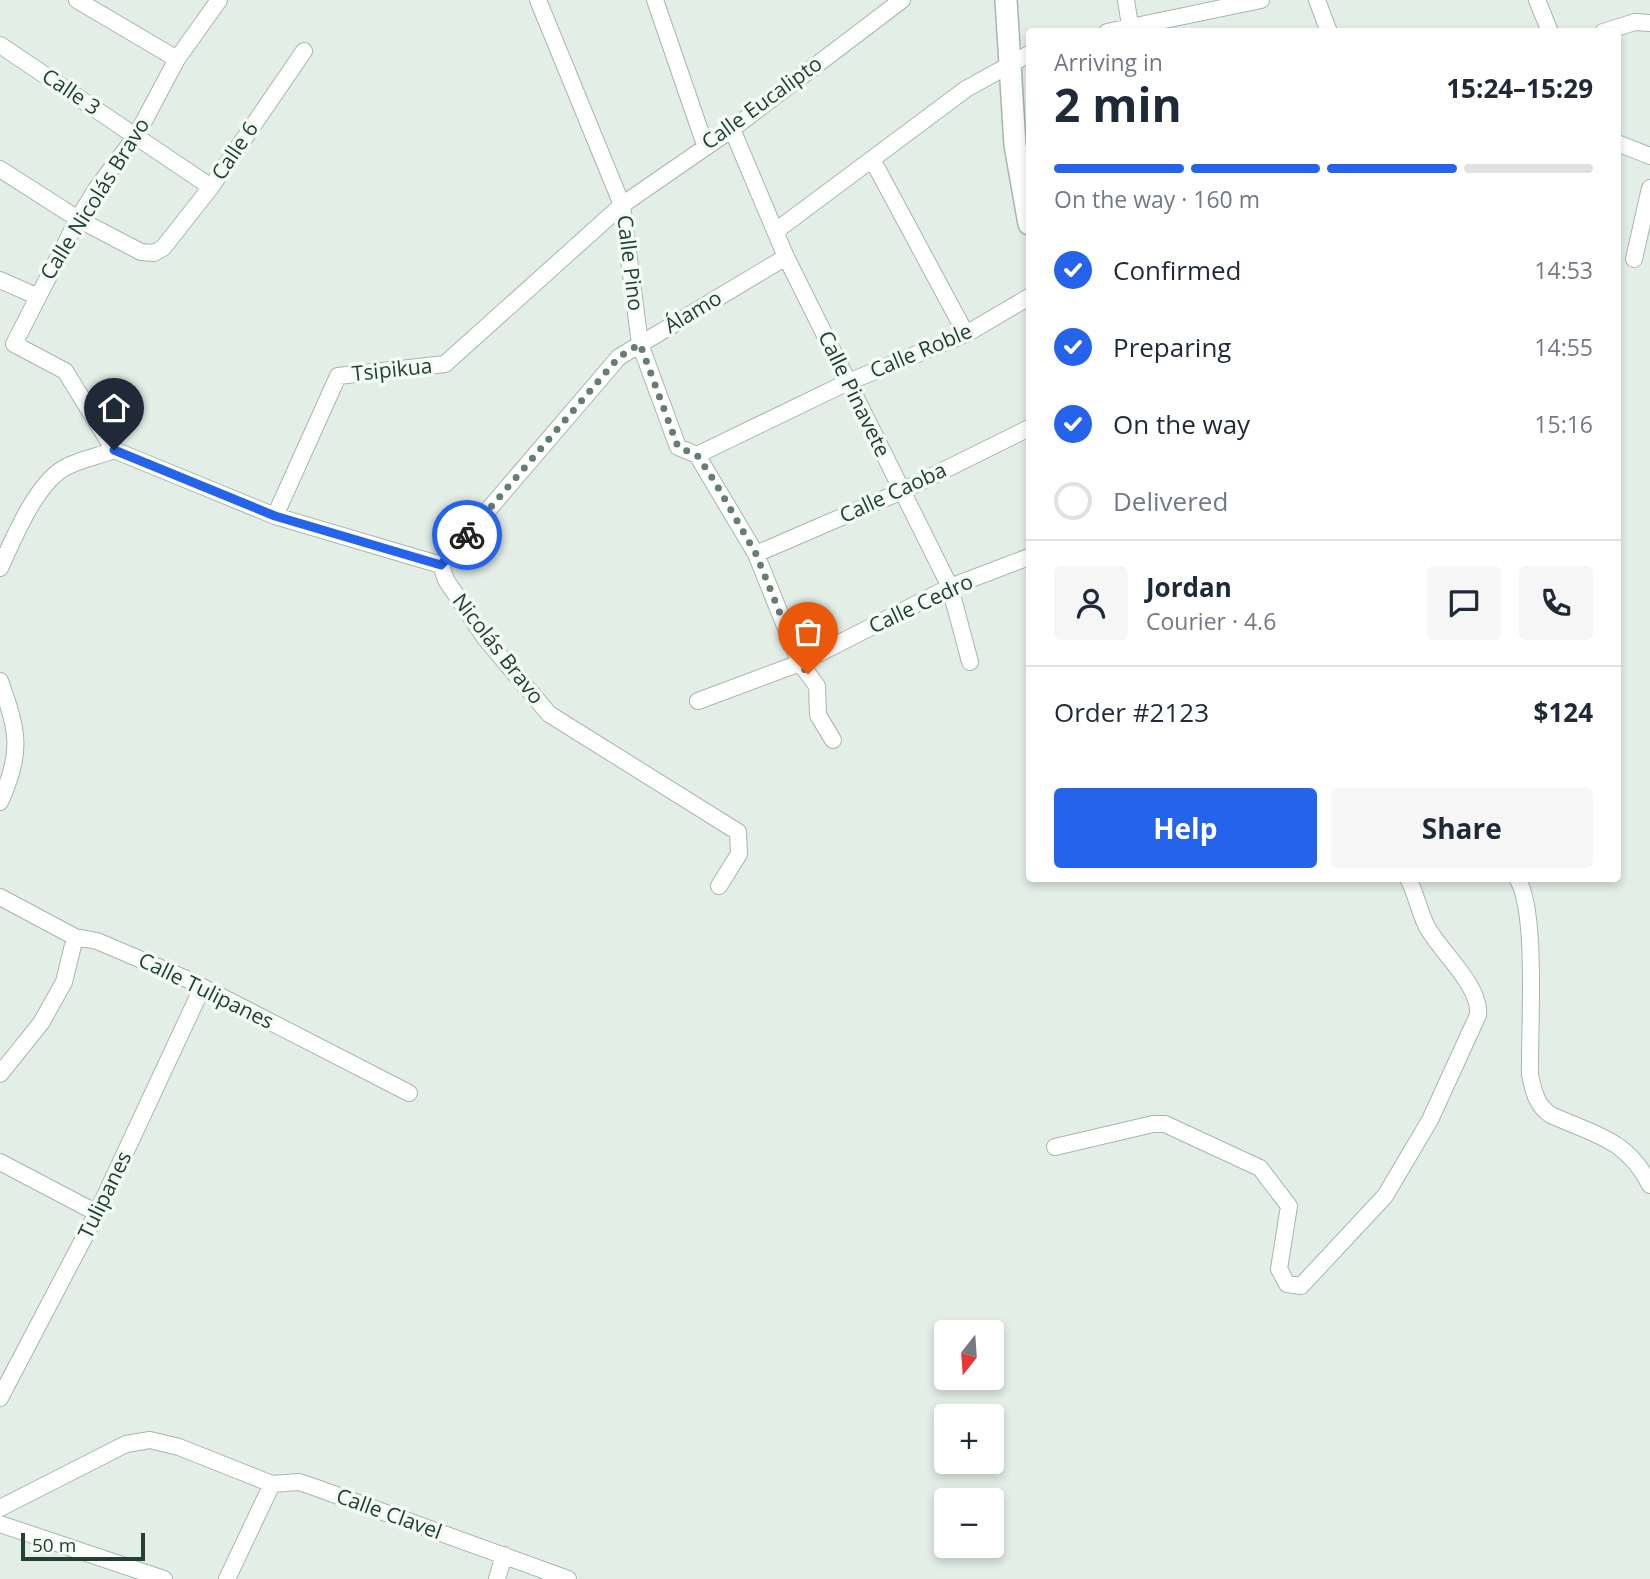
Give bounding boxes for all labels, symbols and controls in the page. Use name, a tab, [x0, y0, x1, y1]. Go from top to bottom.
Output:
text: Arriving in	[1054, 46, 1163, 78]
street label: Calle Eucalipto	[696, 49, 827, 155]
street label: Calle 3	[37, 61, 106, 121]
text: 15:24–15:29	[1446, 70, 1593, 106]
text: 2 min	[1054, 73, 1182, 135]
street label: Calle Nicolás Bravo	[33, 112, 155, 285]
street label: Calle 6	[204, 116, 264, 185]
text: On the way · 160 m	[1054, 183, 1260, 215]
street label: Calle Pino	[611, 213, 651, 312]
icon: check	[1054, 251, 1092, 289]
text: Confirmed	[1113, 252, 1241, 288]
text: 14:53	[1534, 254, 1593, 286]
street label: Álamo	[659, 283, 726, 339]
street label: Calle Roble	[865, 316, 976, 384]
street label: Calle Pinavete	[812, 326, 897, 461]
icon: check	[1054, 328, 1092, 366]
text: Preparing	[1113, 329, 1231, 365]
text: 14:55	[1534, 331, 1593, 363]
street label: Tsipikua	[350, 351, 433, 387]
pin	[84, 378, 144, 450]
icon: home	[95, 389, 133, 427]
icon: check	[1054, 405, 1092, 443]
text: On the way	[1113, 406, 1250, 442]
text: 15:16	[1534, 408, 1593, 440]
street label: Calle Caoba	[835, 455, 951, 529]
text: Delivered	[1113, 483, 1228, 519]
courier	[432, 500, 502, 570]
icon: bike	[448, 516, 486, 554]
button: person	[1054, 566, 1128, 640]
button: chat	[1427, 566, 1501, 640]
button: phone	[1519, 566, 1593, 640]
street label: Calle Cedro	[864, 567, 977, 639]
text: Jordan	[1146, 569, 1232, 605]
street label: Nicolás Bravo	[447, 587, 551, 709]
pin	[778, 602, 838, 674]
text: Courier · 4.6	[1146, 605, 1276, 637]
icon: bag	[789, 613, 827, 651]
text: Order #2123	[1054, 694, 1209, 730]
text: $124	[1534, 694, 1593, 730]
button: Help	[1054, 788, 1317, 868]
button: Share	[1331, 788, 1593, 868]
street label: Calle Tulipanes	[134, 945, 279, 1035]
street label: Tulipanes	[71, 1146, 137, 1243]
north arrow	[934, 1320, 1004, 1390]
map controls	[934, 1320, 1004, 1558]
button: +	[934, 1404, 1004, 1474]
street label: Calle Clavel	[333, 1481, 446, 1545]
button: −	[934, 1488, 1004, 1558]
scale bar	[21, 1530, 145, 1562]
text: 50 m	[32, 1532, 76, 1558]

